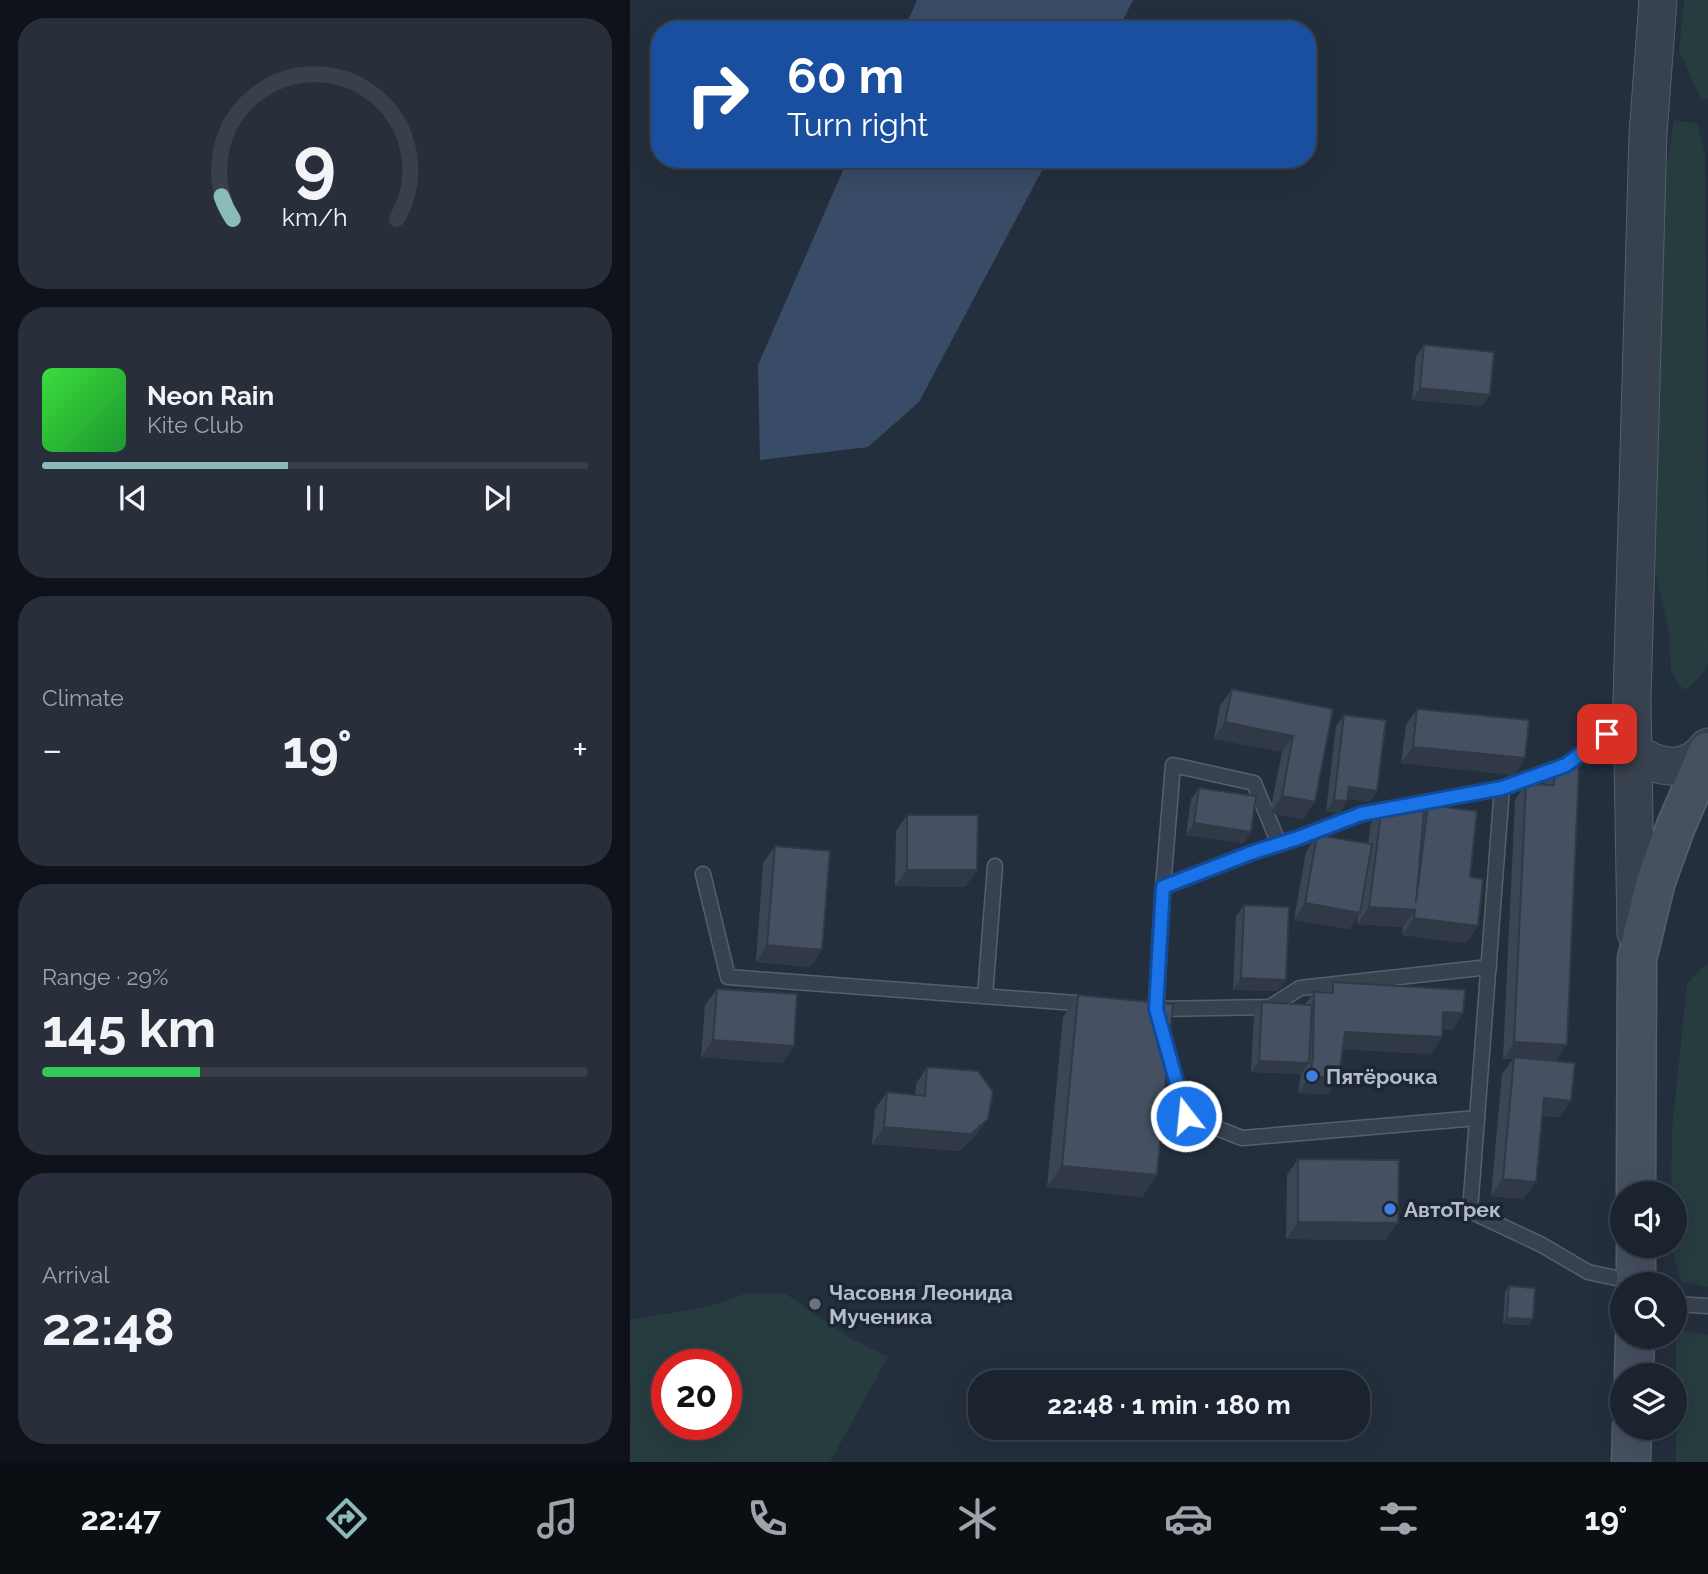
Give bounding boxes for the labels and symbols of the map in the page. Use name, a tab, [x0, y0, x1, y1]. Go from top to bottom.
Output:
pin	[1577, 704, 1637, 764]
place label: Пятёрочка	[1326, 1064, 1438, 1089]
marker: Пятёрочка	[1304, 1068, 1320, 1084]
position arrow	[1149, 1079, 1223, 1153]
place label: АвтоТрек	[1404, 1197, 1501, 1222]
marker: АвтоТрек	[1382, 1201, 1398, 1217]
place label: Часовня Леонида Мученика	[829, 1280, 1013, 1329]
marker: Часовня Леонида Мученика	[807, 1296, 823, 1312]
speed limit sign: 20	[651, 1349, 742, 1440]

